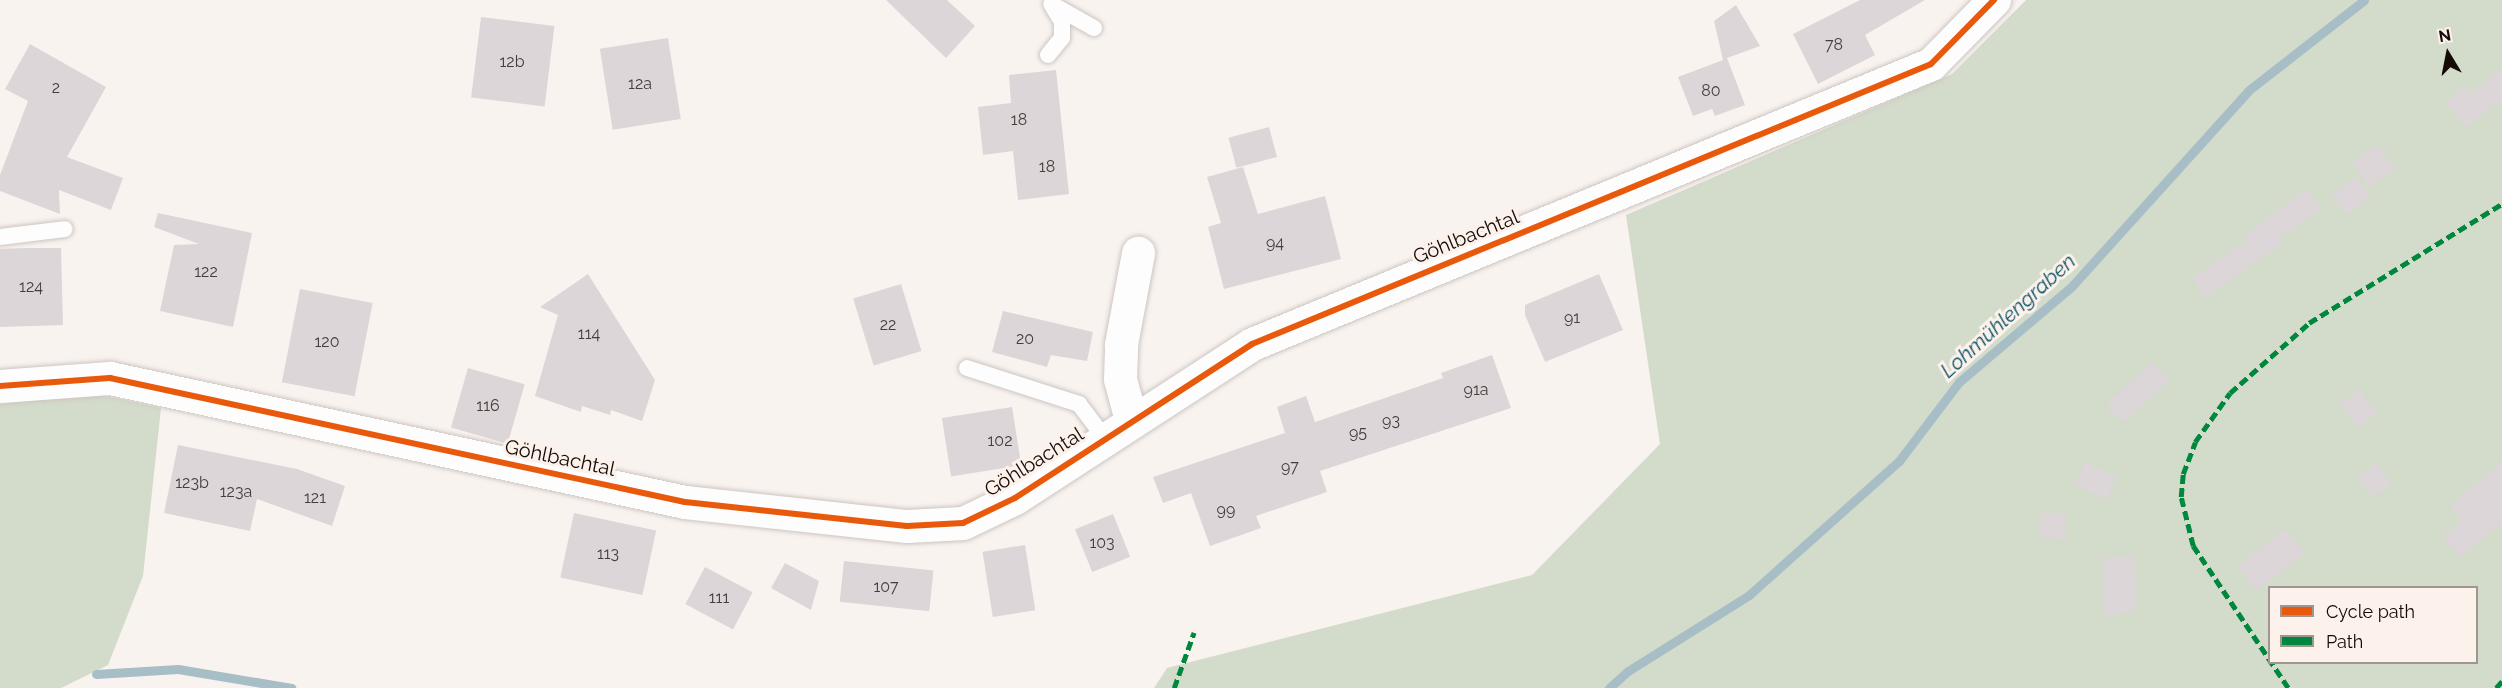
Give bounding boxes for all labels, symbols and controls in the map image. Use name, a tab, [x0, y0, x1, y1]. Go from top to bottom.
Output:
north arrow	[2418, 24, 2478, 84]
text: N	[2437, 25, 2452, 46]
house number: 78	[1825, 35, 1843, 55]
house number: 12b	[499, 52, 525, 72]
house number: 12a	[628, 74, 652, 94]
house number: 2	[52, 78, 60, 98]
house number: 80	[1701, 81, 1721, 101]
house number: 18	[1011, 110, 1027, 130]
house number: 18	[1039, 157, 1055, 177]
street label: Göhlbachtal	[1410, 205, 1522, 269]
house number: 94	[1266, 233, 1284, 253]
water label: Lohmühlengraben	[1935, 249, 2081, 383]
house number: 122	[194, 262, 218, 282]
house number: 124	[19, 277, 43, 297]
house number: 91	[1564, 308, 1580, 328]
house number: 22	[880, 315, 896, 335]
house number: 114	[578, 324, 600, 344]
house number: 20	[1016, 329, 1034, 349]
house number: 120	[315, 332, 339, 352]
house number: 91a	[1464, 380, 1488, 400]
house number: 116	[476, 396, 500, 416]
house number: 93	[1382, 411, 1400, 431]
street label: Göhlbachtal	[980, 422, 1088, 502]
house number: 95	[1349, 423, 1367, 443]
house number: 102	[988, 431, 1012, 451]
street label: Göhlbachtal	[503, 435, 617, 481]
house number: 97	[1281, 457, 1299, 477]
house number: 123b	[175, 473, 209, 493]
house number: 123a	[220, 482, 252, 502]
house number: 121	[304, 488, 326, 508]
house number: 99	[1217, 500, 1235, 520]
house number: 103	[1089, 533, 1115, 553]
house number: 113	[597, 544, 619, 564]
house number: 107	[873, 577, 899, 597]
legend	[2268, 586, 2478, 664]
house number: 111	[709, 588, 729, 608]
text: Cycle path	[2326, 601, 2415, 622]
text: Path	[2326, 631, 2363, 652]

